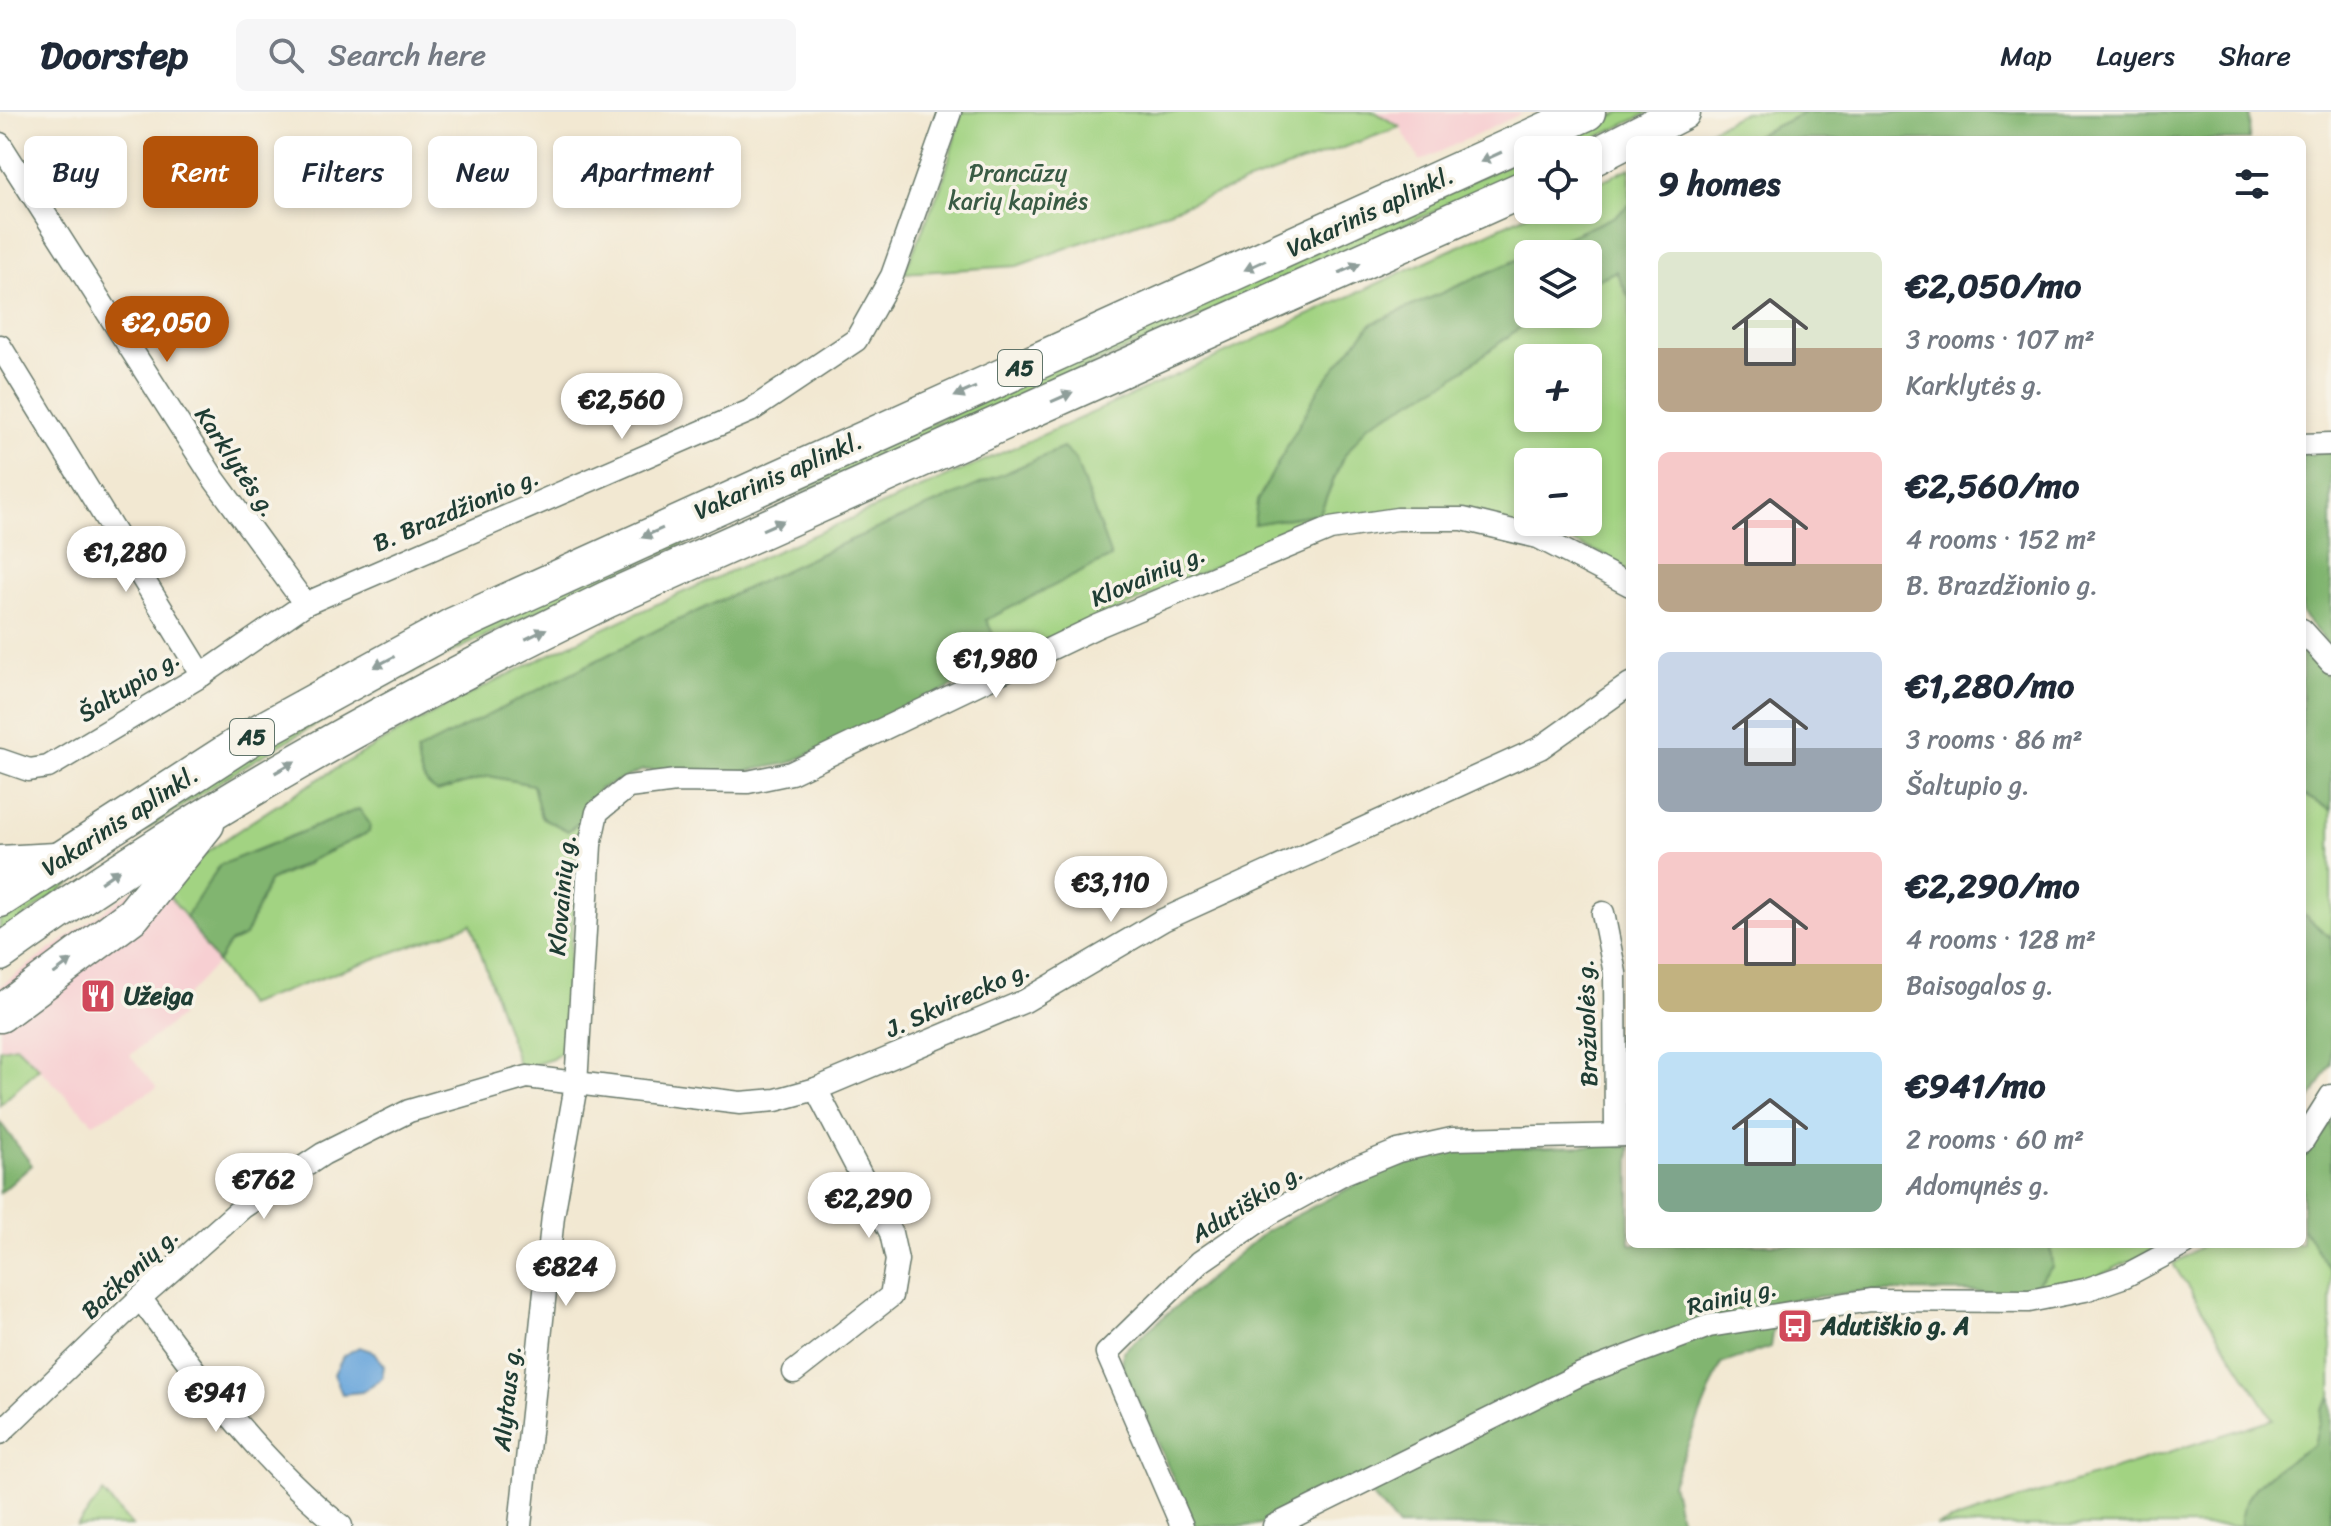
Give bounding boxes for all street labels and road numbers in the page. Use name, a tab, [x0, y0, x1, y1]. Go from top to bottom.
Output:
street label: Vakarinis aplinkl.	[1279, 155, 1461, 269]
road number: A5	[998, 350, 1042, 386]
street label: Karklytės g.	[183, 398, 289, 526]
street label: Vakarinis aplinkl.	[687, 420, 869, 532]
street label: B. Brazdžionio g.	[366, 456, 546, 564]
street label: Klovainių g.	[1084, 533, 1212, 619]
street label: Šaltupio g.	[69, 638, 189, 734]
road number: A5	[230, 719, 274, 755]
street label: Vakarinis aplinkl.	[33, 754, 207, 888]
street label: Klovainių g.	[536, 833, 588, 957]
street label: J. Skvirecko g.	[878, 948, 1037, 1050]
street label: Bražuolės g.	[1564, 958, 1610, 1088]
street label: Adutiškio g.	[1181, 1152, 1312, 1255]
street label: Bačkonių g.	[71, 1216, 189, 1330]
street label: Rainių g.	[1683, 1266, 1781, 1328]
street label: Alytaus g.	[480, 1343, 533, 1454]

